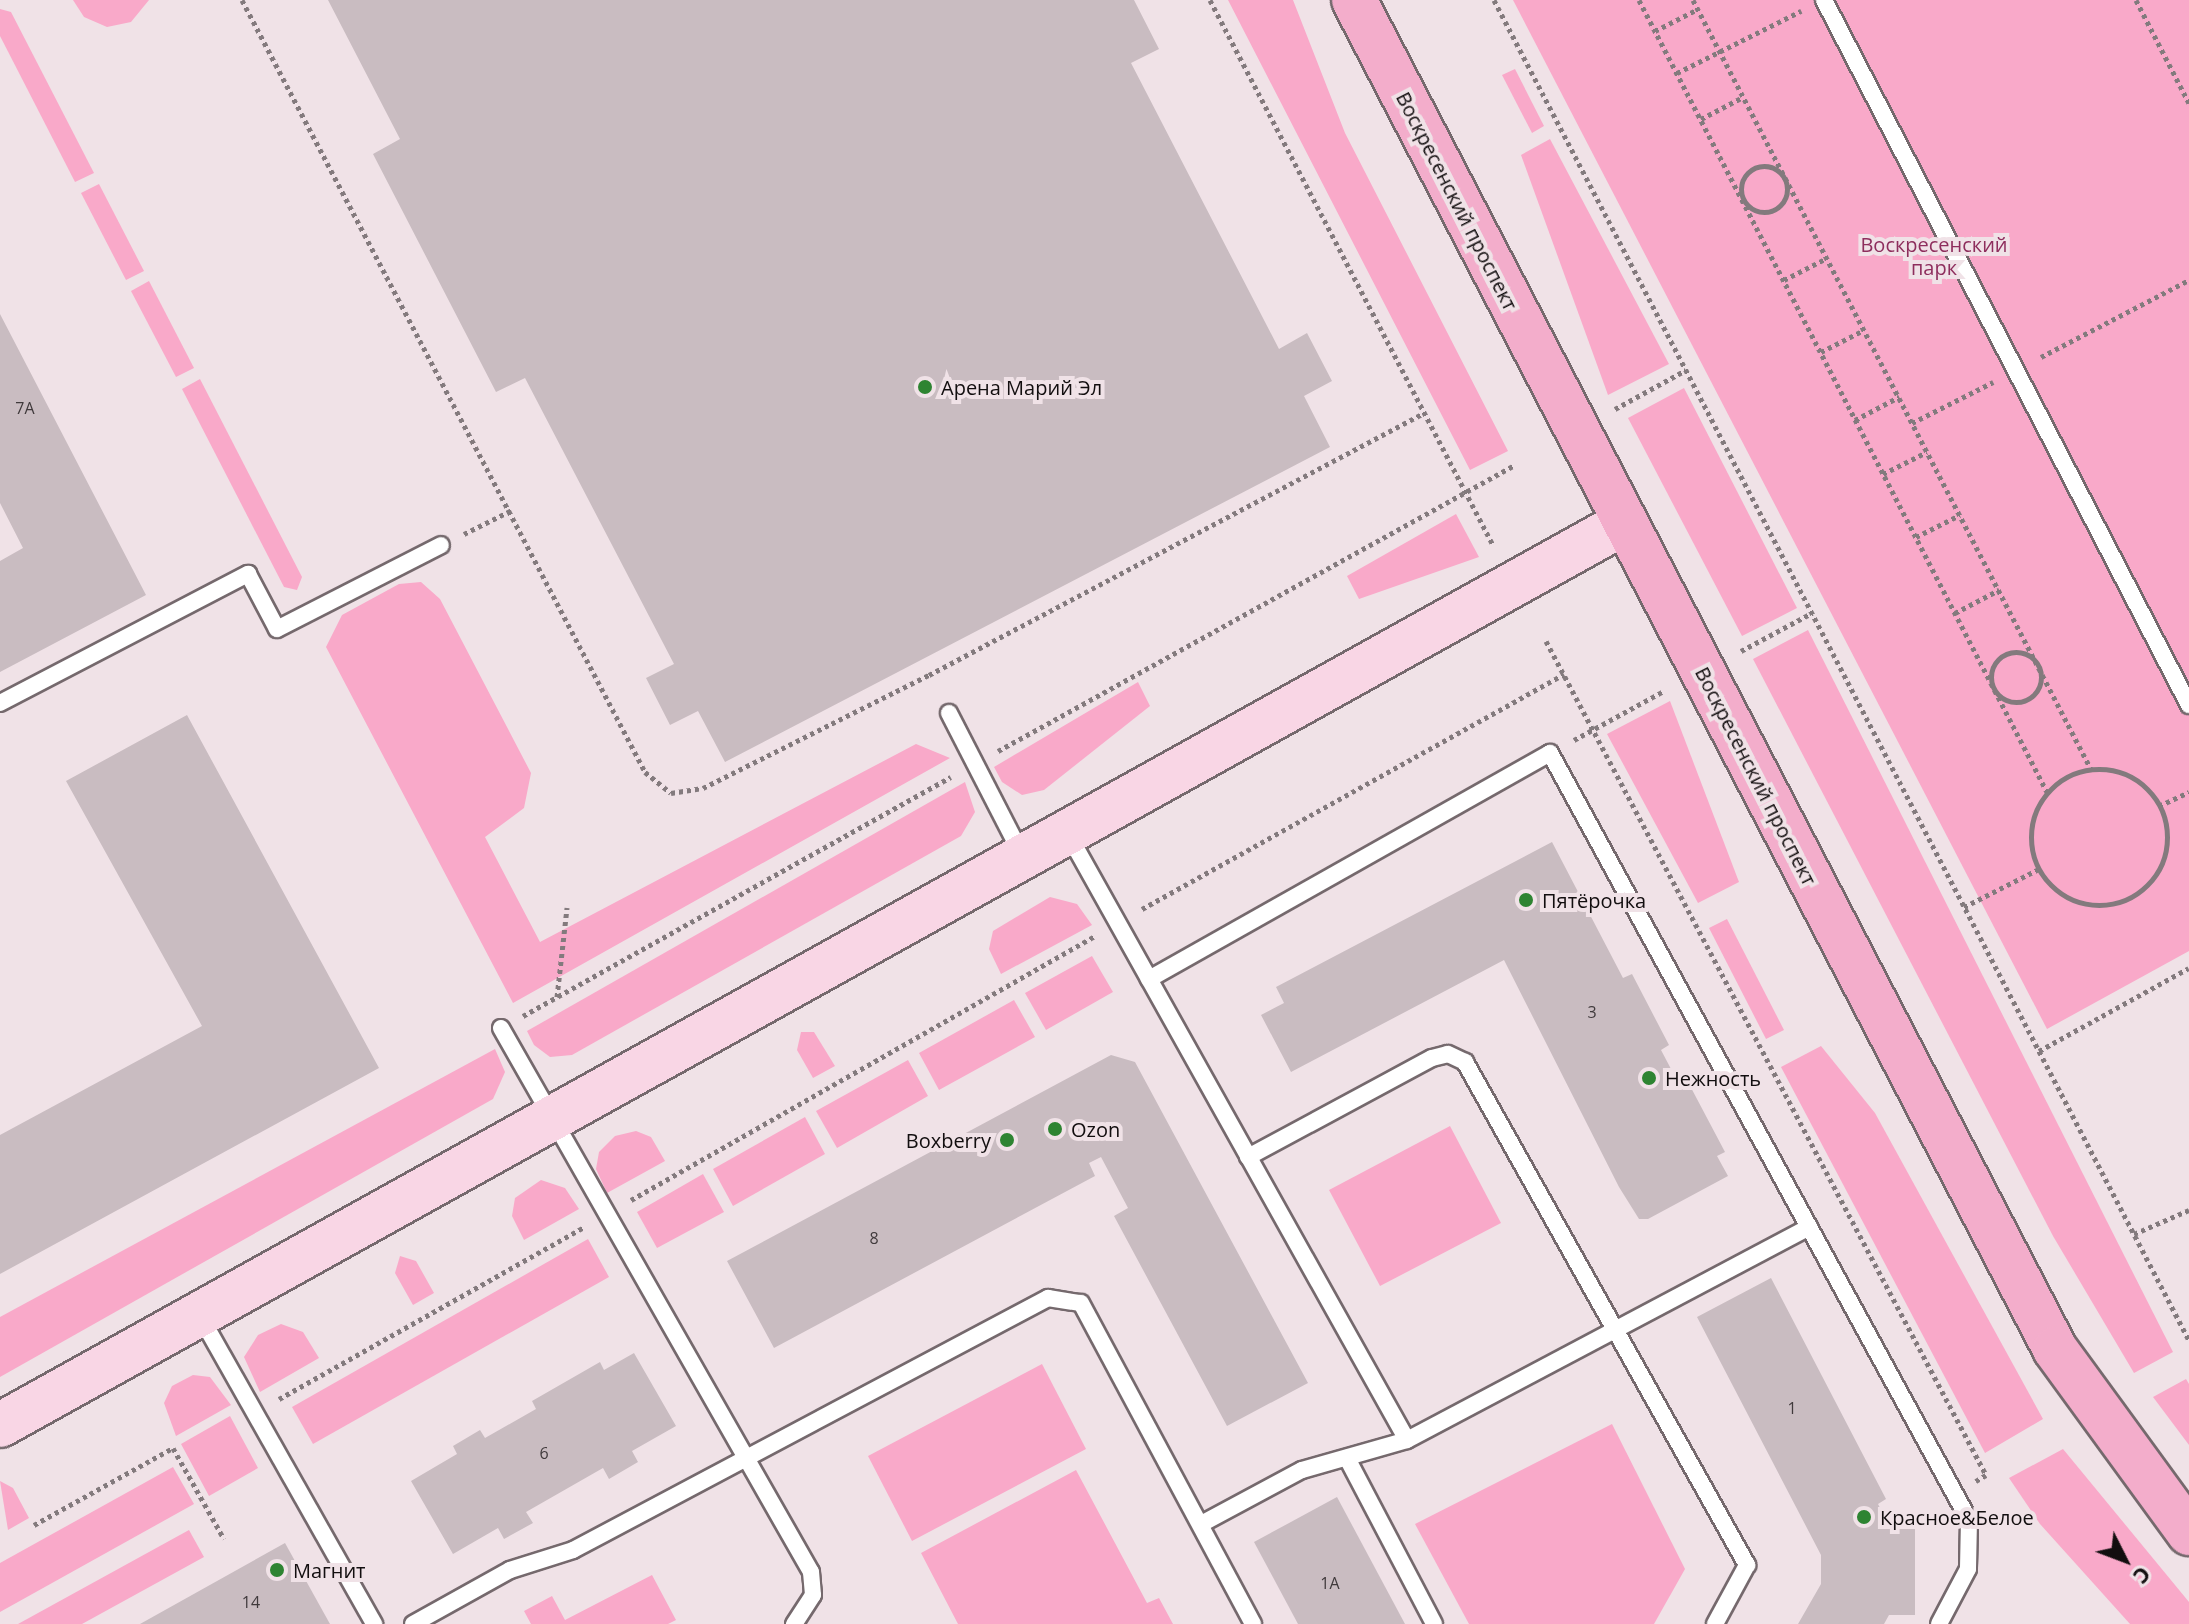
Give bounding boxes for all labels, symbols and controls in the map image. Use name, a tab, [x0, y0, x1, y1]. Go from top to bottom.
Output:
street label: Воскресенский проспект	[1391, 88, 1523, 314]
park label: Воскресенский парк	[1860, 232, 2008, 279]
place label: Арена Марий Эл	[941, 375, 1102, 399]
marker: Арена Марий Эл	[916, 378, 934, 396]
house number: 7А	[15, 398, 35, 418]
street label: Воскресенский проспект	[1690, 663, 1822, 889]
place label: Пятёрочка	[1542, 888, 1646, 912]
marker: Пятёрочка	[1517, 891, 1535, 909]
house number: 3	[1587, 1002, 1597, 1022]
place label: Нежность	[1665, 1066, 1761, 1090]
marker: Нежность	[1640, 1069, 1658, 1087]
place label: Ozon	[1071, 1117, 1120, 1141]
marker: Ozon	[1046, 1120, 1064, 1138]
place label: Boxberry	[906, 1128, 991, 1152]
marker: Boxberry	[998, 1131, 1016, 1149]
house number: 8	[869, 1228, 879, 1248]
house number: 1	[1787, 1398, 1797, 1418]
house number: 6	[539, 1443, 549, 1463]
place label: Красное&Белое	[1880, 1505, 2034, 1529]
marker: Красное&Белое	[1855, 1508, 1873, 1526]
north arrow	[2085, 1520, 2165, 1600]
place label: Магнит	[293, 1558, 366, 1582]
marker: Магнит	[268, 1561, 286, 1579]
text: С	[2127, 1561, 2159, 1591]
house number: 1А	[1320, 1573, 1340, 1593]
house number: 14	[242, 1592, 260, 1612]

